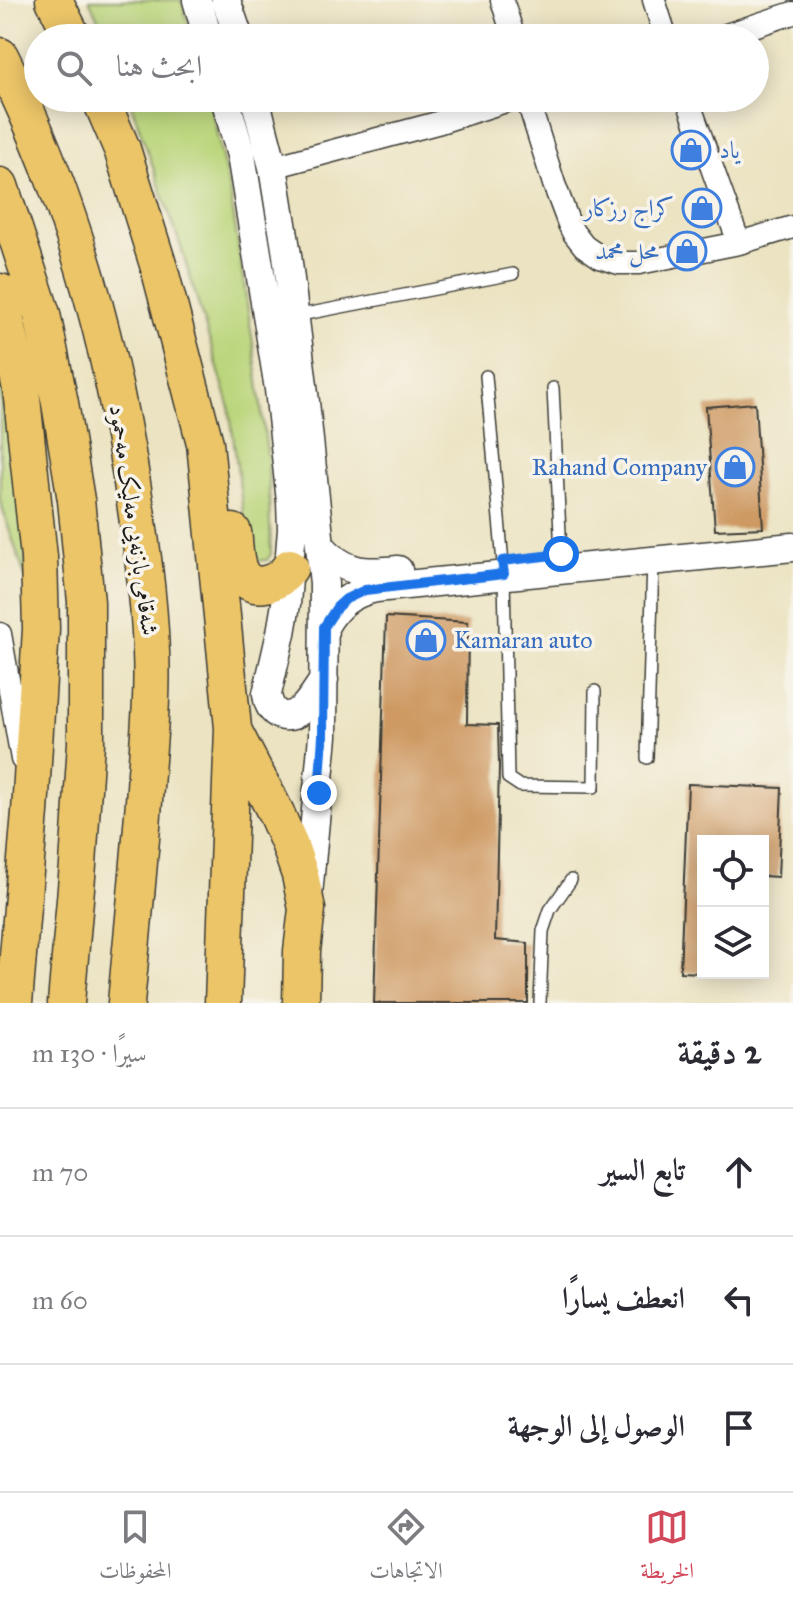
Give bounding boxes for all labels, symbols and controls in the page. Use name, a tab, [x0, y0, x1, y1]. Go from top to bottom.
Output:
search box	[24, 24, 769, 112]
icon: search	[52, 46, 96, 90]
text: ابحث هنا	[116, 48, 202, 84]
shop icon: ياد	[670, 129, 712, 171]
place label: ياد	[719, 135, 741, 165]
shop icon: كراج رزكار	[681, 187, 723, 229]
place label: كراج رزكار	[582, 193, 674, 229]
shop icon: محل محمد	[666, 230, 708, 272]
place label: محل محمد	[595, 236, 659, 268]
street label: شەقامی بازنەیی مەلیک مەحمود	[103, 402, 165, 638]
shop icon: Rahand Company	[714, 446, 756, 488]
place label: Rahand Company	[532, 452, 708, 482]
route start	[543, 536, 579, 572]
shop icon: Kamaran auto	[405, 619, 447, 661]
place label: Kamaran auto	[454, 625, 592, 655]
route end	[301, 775, 337, 811]
map controls	[697, 835, 769, 979]
button: locate	[697, 835, 769, 907]
button: layers	[697, 907, 769, 979]
text: 2 دقيقة	[678, 1031, 761, 1072]
text: سيرًا · 130 m	[32, 1037, 147, 1069]
icon: ahead	[717, 1150, 761, 1194]
text: تابع السير	[600, 1152, 685, 1188]
text: 70 m	[32, 1156, 88, 1188]
icon: left	[717, 1278, 761, 1322]
text: انعطف يسارًا	[562, 1280, 685, 1316]
text: 60 m	[32, 1284, 88, 1316]
icon: arrive	[717, 1406, 761, 1450]
text: الوصول إلى الوجهة	[508, 1408, 685, 1444]
tab: المحفوظات	[99, 1505, 171, 1592]
tab: الاتجاهات	[369, 1505, 443, 1592]
tab: الخريطة	[641, 1505, 694, 1592]

